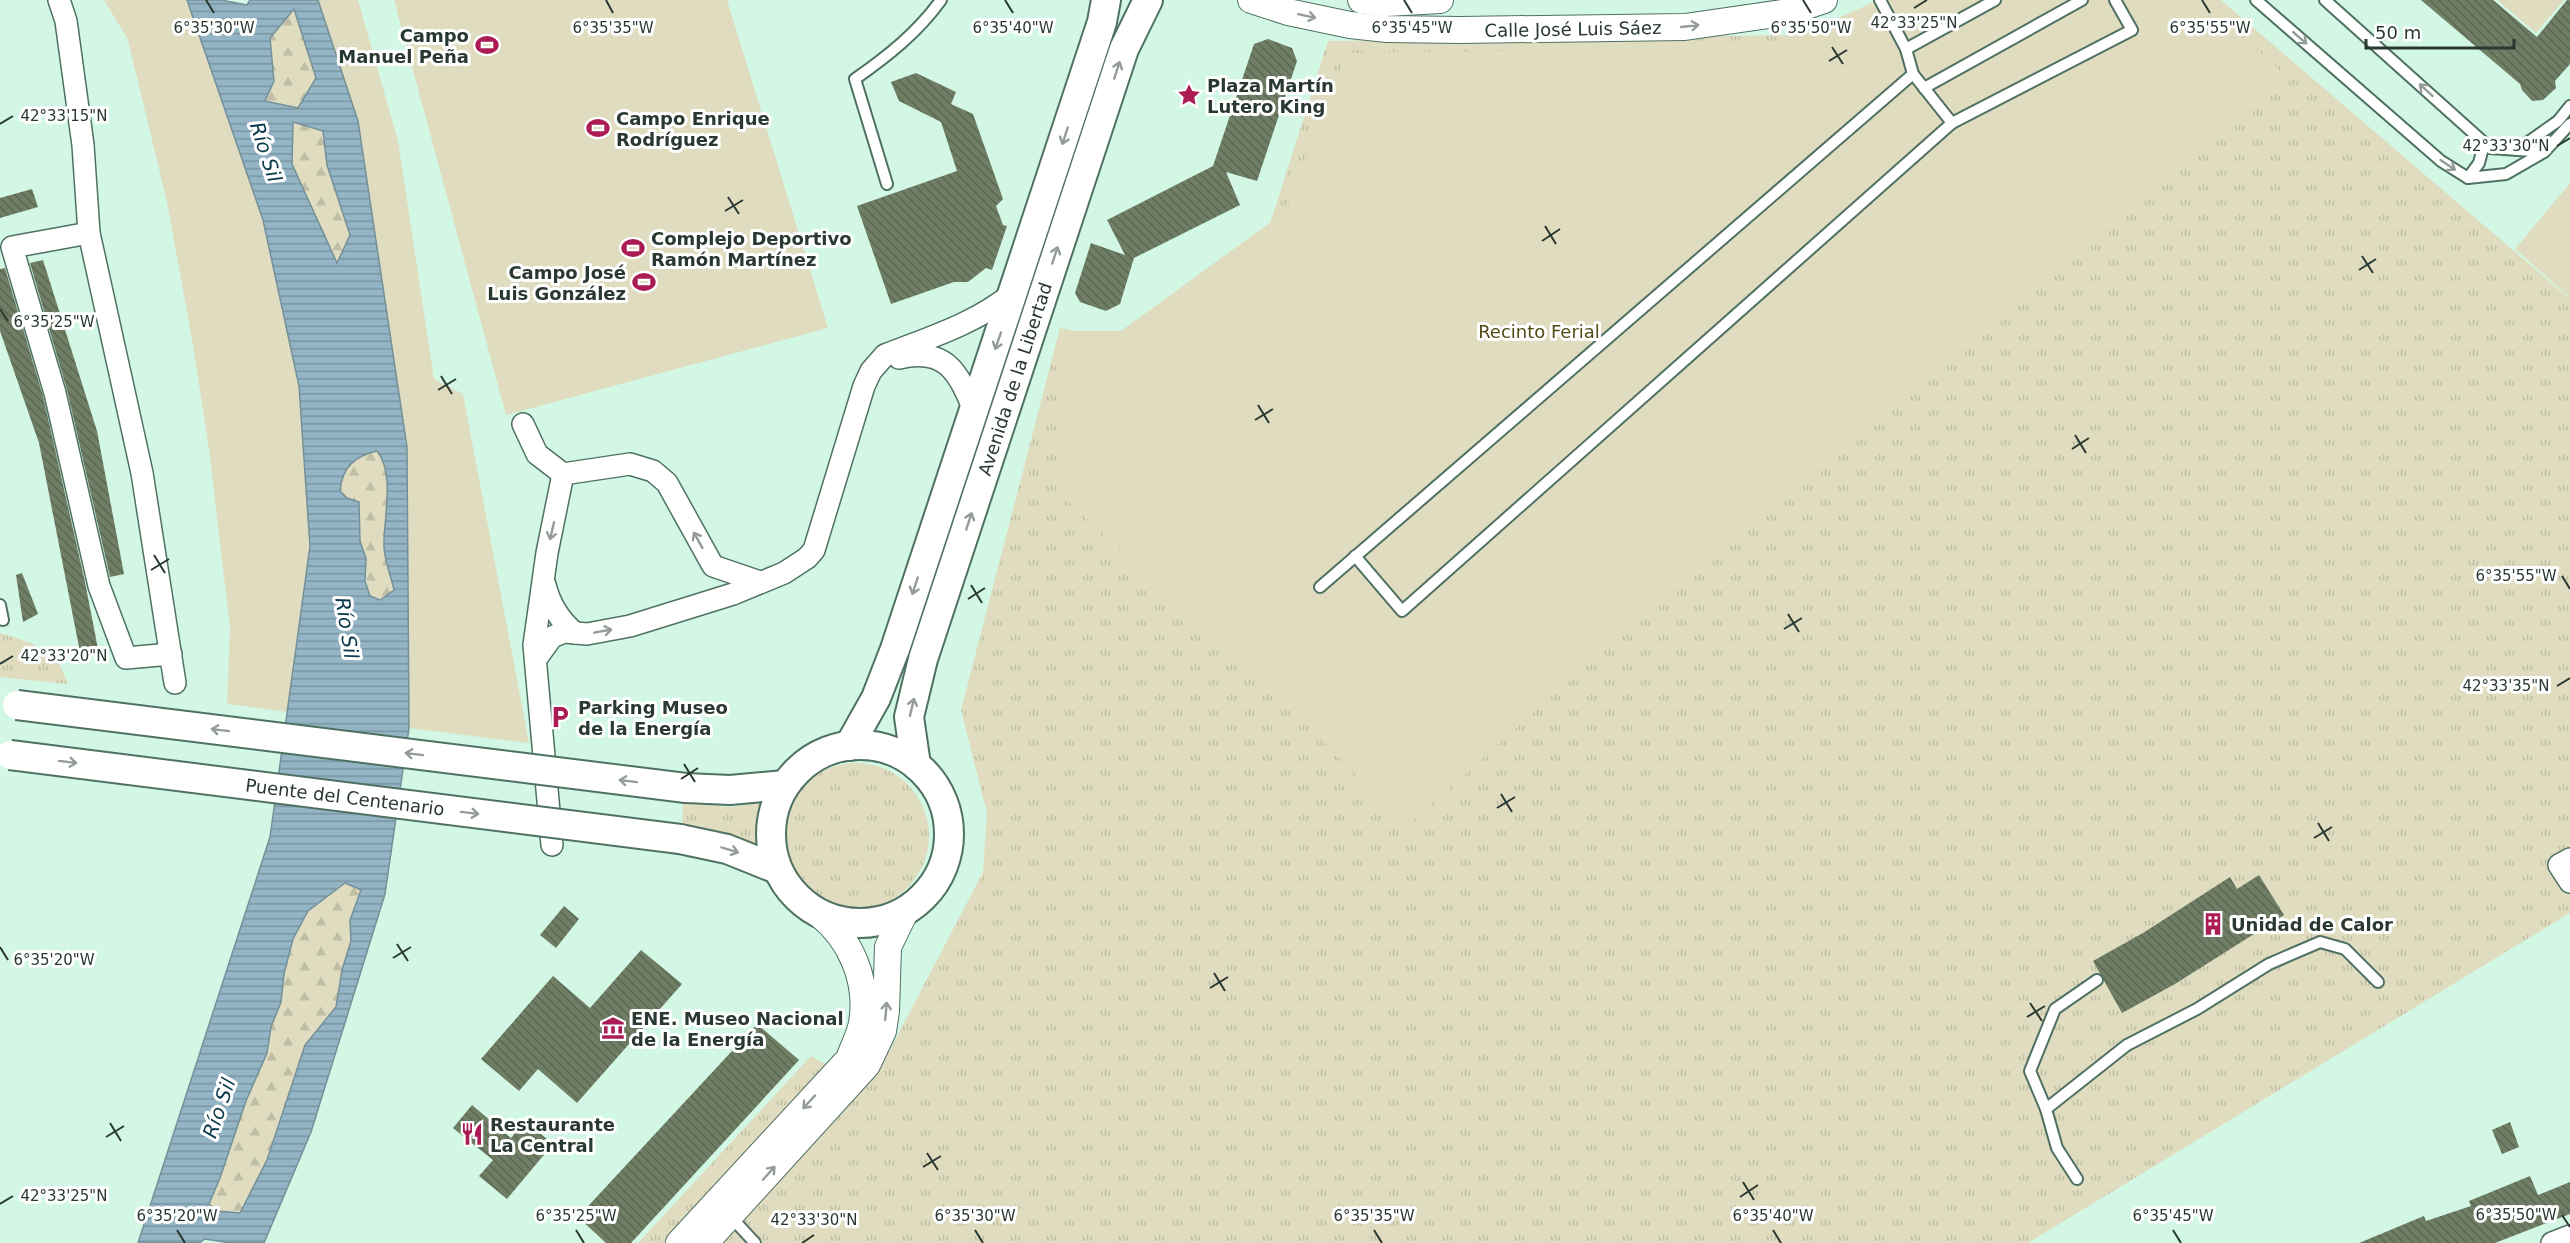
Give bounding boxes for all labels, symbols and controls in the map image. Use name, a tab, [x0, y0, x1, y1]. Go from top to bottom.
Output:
one-way arrow	[1298, 11, 1317, 23]
scale bar	[2366, 12, 2514, 50]
text: 42°33'25"N	[1870, 14, 1958, 32]
street label: Calle José Luis Sáez	[1484, 17, 1662, 41]
text: 6°35'30"W	[173, 19, 255, 37]
text: 6°35'35"W	[572, 19, 654, 37]
text: 6°35'40"W	[972, 19, 1054, 37]
text: 6°35'45"W	[1371, 19, 1453, 37]
text: 6°35'50"W	[1770, 19, 1852, 37]
text: 6°35'55"W	[2169, 19, 2251, 37]
one-way arrow	[1680, 20, 1700, 31]
text: 50 m	[2375, 22, 2421, 43]
place label: Campo Manuel Peña	[338, 25, 469, 67]
sports icon: Campo Manuel Peña	[474, 32, 500, 58]
one-way arrow	[2292, 32, 2308, 45]
one-way arrow	[1112, 61, 1123, 80]
place label: Plaza Martín Lutero King	[1207, 75, 1334, 117]
place icon: Plaza Martín Lutero King	[1176, 82, 1202, 108]
one-way arrow	[2419, 83, 2434, 97]
text: 42°33'15"N	[20, 107, 108, 125]
place label: Campo Enrique Rodríguez	[616, 108, 770, 150]
sports icon: Campo Enrique Rodríguez	[585, 115, 611, 141]
water label: Río Sil	[245, 119, 287, 186]
one-way arrow	[1059, 126, 1070, 145]
text: 42°33'30"N	[2462, 137, 2550, 155]
one-way arrow	[2439, 159, 2456, 172]
place label: Complejo Deportivo Ramón Martínez	[651, 228, 852, 270]
sports icon: Complejo Deportivo Ramón Martínez	[620, 235, 646, 261]
one-way arrow	[1051, 246, 1062, 265]
place label: Campo José Luis González	[487, 262, 626, 304]
sports icon: Campo José Luis González	[631, 269, 657, 295]
street label: Avenida de la Libertad	[974, 280, 1056, 478]
text: 6°35'25"W	[13, 313, 95, 331]
park label: Recinto Ferial	[1478, 321, 1600, 342]
one-way arrow	[991, 331, 1002, 350]
one-way arrow	[964, 512, 975, 531]
one-way arrow	[546, 521, 558, 540]
one-way arrow	[692, 532, 704, 549]
text: 6°35'55"W	[2475, 567, 2557, 585]
one-way arrow	[909, 576, 920, 595]
water label: Río Sil	[330, 596, 364, 661]
one-way arrow	[593, 625, 612, 636]
text: 42°33'20"N	[20, 647, 108, 665]
text: 42°33'35"N	[2462, 677, 2550, 695]
place label: Parking Museo de la Energía	[578, 697, 728, 739]
one-way arrow	[906, 698, 918, 717]
parking icon: Parking Museo de la Energía	[547, 704, 573, 730]
one-way arrow	[211, 725, 231, 736]
one-way arrow	[404, 749, 424, 760]
one-way arrow	[58, 757, 78, 768]
street label: Puente del Centenario	[244, 774, 446, 820]
one-way arrow	[619, 775, 639, 786]
one-way arrow	[460, 807, 480, 818]
one-way arrow	[720, 845, 739, 856]
building icon: Unidad de Calor	[2200, 911, 2226, 937]
place label: Unidad de Calor	[2231, 914, 2393, 935]
text: 6°35'20"W	[13, 951, 95, 969]
one-way arrow	[881, 1001, 892, 1021]
place label: ENE. Museo Nacional de la Energía	[631, 1008, 844, 1050]
museum icon: ENE. Museo Nacional de la Energía	[600, 1015, 626, 1041]
water label: Río Sil	[198, 1074, 241, 1141]
one-way arrow	[803, 1094, 817, 1109]
place label: Restaurante La Central	[490, 1114, 615, 1156]
restaurant icon: Restaurante La Central	[459, 1121, 485, 1147]
one-way arrow	[762, 1166, 776, 1181]
text: 42°33'25"N	[20, 1187, 108, 1205]
text: 6°35'50"W	[2475, 1206, 2557, 1224]
text: 6°35'20"W	[136, 1207, 218, 1225]
text: 6°35'25"W	[535, 1207, 617, 1225]
text: 6°35'30"W	[934, 1207, 1016, 1225]
text: 6°35'35"W	[1333, 1207, 1415, 1225]
text: 6°35'40"W	[1732, 1207, 1814, 1225]
text: 6°35'45"W	[2132, 1207, 2214, 1225]
text: 42°33'30"N	[770, 1211, 858, 1229]

